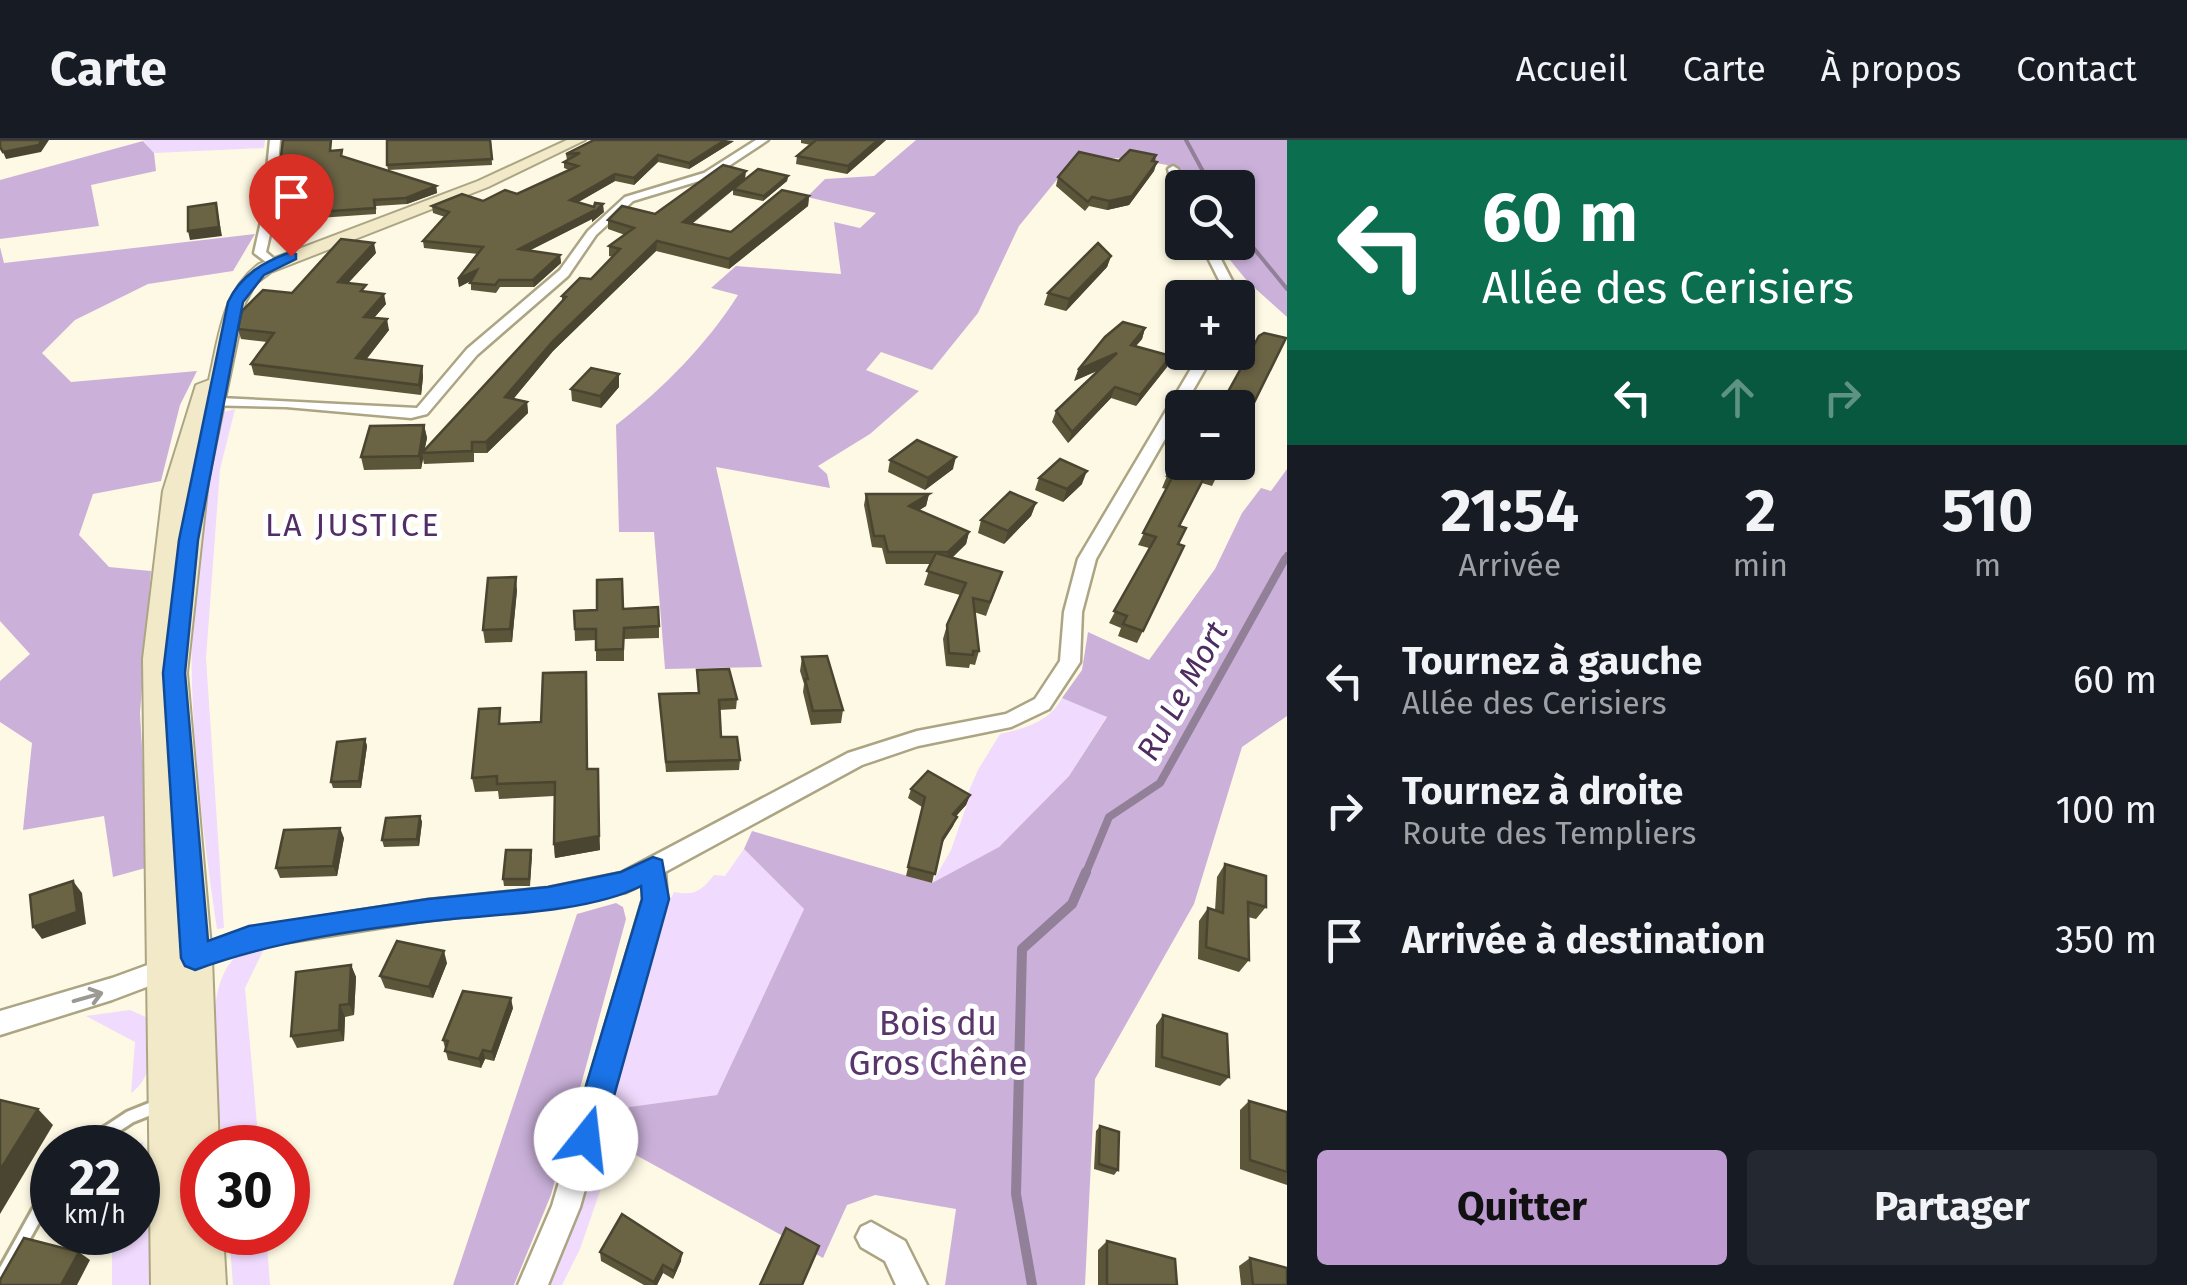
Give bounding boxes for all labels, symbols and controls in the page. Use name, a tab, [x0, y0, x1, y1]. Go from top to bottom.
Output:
text: Carte	[50, 40, 167, 98]
text: Accueil	[1516, 48, 1628, 90]
text: Carte	[1683, 48, 1766, 90]
text: À propos	[1821, 48, 1961, 90]
text: Contact	[2016, 48, 2137, 90]
pin	[249, 154, 334, 257]
icon: arrive	[264, 169, 319, 224]
map controls	[1165, 170, 1255, 480]
button: search	[1165, 170, 1255, 260]
text: 60 m	[1482, 176, 1638, 260]
icon: left	[1317, 180, 1447, 310]
text: Allée des Cerisiers	[1482, 261, 1854, 315]
button: +	[1165, 280, 1255, 370]
icon: left	[1605, 370, 1660, 425]
icon: ahead	[1710, 370, 1765, 425]
icon: right	[1815, 370, 1870, 425]
button: −	[1165, 390, 1255, 480]
text: 21:54	[1441, 475, 1579, 547]
text: 2	[1745, 475, 1776, 547]
text: 510	[1942, 475, 2033, 547]
district label: LA JUSTICE	[265, 506, 441, 544]
text: Arrivée	[1459, 546, 1561, 584]
text: min	[1733, 546, 1788, 584]
text: m	[1974, 546, 2001, 584]
water label: Ru Le Mort	[1128, 615, 1236, 767]
text: Tournez à gauche	[1402, 638, 1702, 684]
icon: left	[1317, 653, 1372, 708]
text: 60 m	[2073, 657, 2157, 703]
text: Allée des Cerisiers	[1402, 684, 1667, 722]
text: Tournez à droite	[1402, 768, 1683, 814]
icon: right	[1317, 783, 1372, 838]
text: 100 m	[2056, 787, 2157, 833]
text: Route des Templiers	[1402, 814, 1697, 852]
icon: arrive	[1317, 913, 1372, 968]
text: Arrivée à destination	[1402, 917, 1765, 963]
text: 350 m	[2055, 917, 2157, 963]
one-way arrow	[72, 987, 103, 1005]
park label: Bois du Gros Chêne	[848, 1002, 1028, 1084]
position arrow	[534, 1087, 638, 1191]
speed limit sign: 30	[180, 1125, 310, 1255]
text: 22	[69, 1148, 121, 1208]
button: Quitter	[1317, 1150, 1727, 1265]
button: Partager	[1747, 1150, 2157, 1265]
text: km/h	[64, 1200, 126, 1230]

